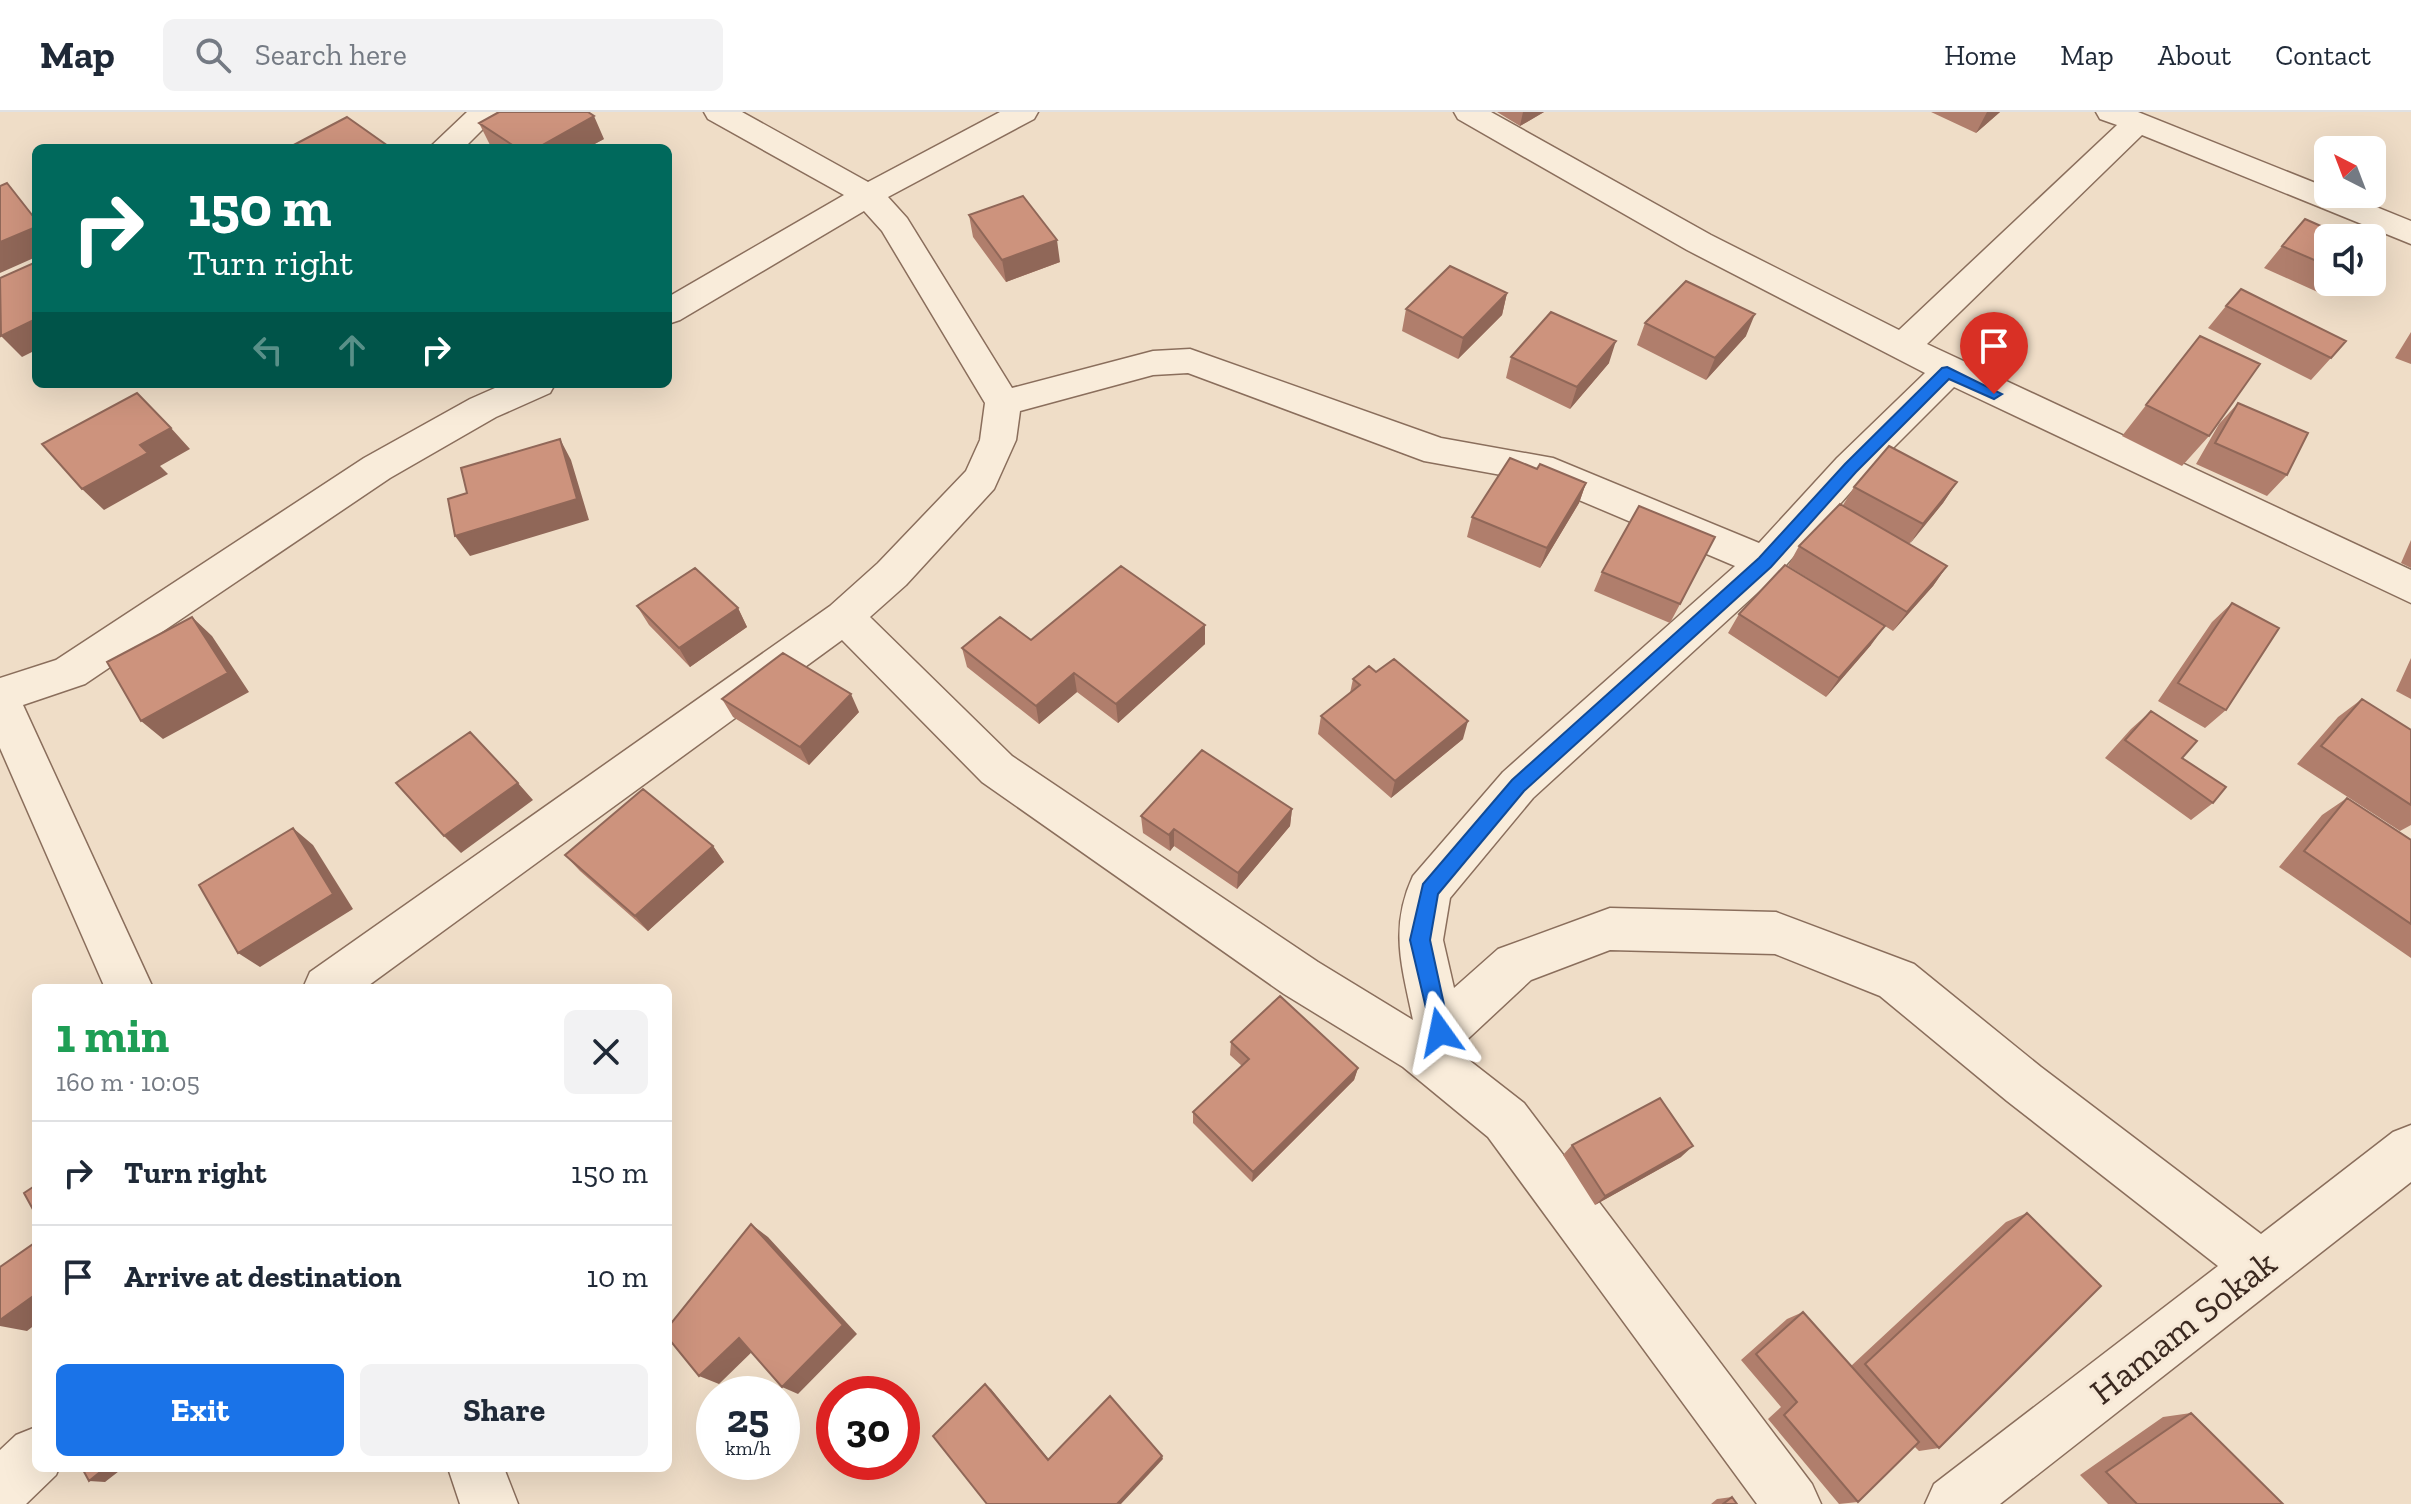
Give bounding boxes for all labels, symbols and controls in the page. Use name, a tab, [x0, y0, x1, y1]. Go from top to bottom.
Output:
search box	[163, 19, 723, 91]
text: Map	[40, 32, 115, 78]
icon: search	[191, 33, 235, 77]
text: Search here	[255, 37, 407, 73]
text: Home	[1944, 39, 2016, 72]
text: Map	[2060, 39, 2114, 72]
text: About	[2158, 39, 2231, 72]
text: Contact	[2275, 39, 2371, 72]
north arrow	[2314, 136, 2386, 208]
map controls	[2314, 136, 2386, 296]
text: 150 m	[188, 173, 332, 240]
icon: right	[56, 176, 160, 280]
button: sound	[2314, 224, 2386, 296]
text: Turn right	[188, 241, 353, 284]
pin	[1960, 312, 2028, 394]
icon: arrive	[1972, 324, 2016, 368]
icon: left	[246, 328, 290, 372]
icon: ahead	[330, 328, 374, 372]
icon: right	[414, 328, 458, 372]
position arrow	[1398, 990, 1482, 1074]
text: 1 min	[56, 1007, 169, 1064]
button: close	[564, 1010, 648, 1094]
text: 160 m · 10:05	[56, 1066, 200, 1098]
icon: right	[56, 1151, 100, 1195]
text: Turn right	[124, 1155, 266, 1191]
text: 150 m	[571, 1155, 648, 1191]
street label: Hamam Sokak	[2081, 1241, 2285, 1413]
icon: arrive	[56, 1255, 100, 1299]
text: Arrive at destination	[124, 1259, 401, 1295]
text: 10 m	[586, 1259, 648, 1295]
button: Exit	[56, 1364, 344, 1456]
button: Share	[360, 1364, 648, 1456]
speed limit sign: 30	[816, 1376, 920, 1480]
text: 25	[727, 1394, 769, 1442]
text: km/h	[725, 1436, 771, 1460]

